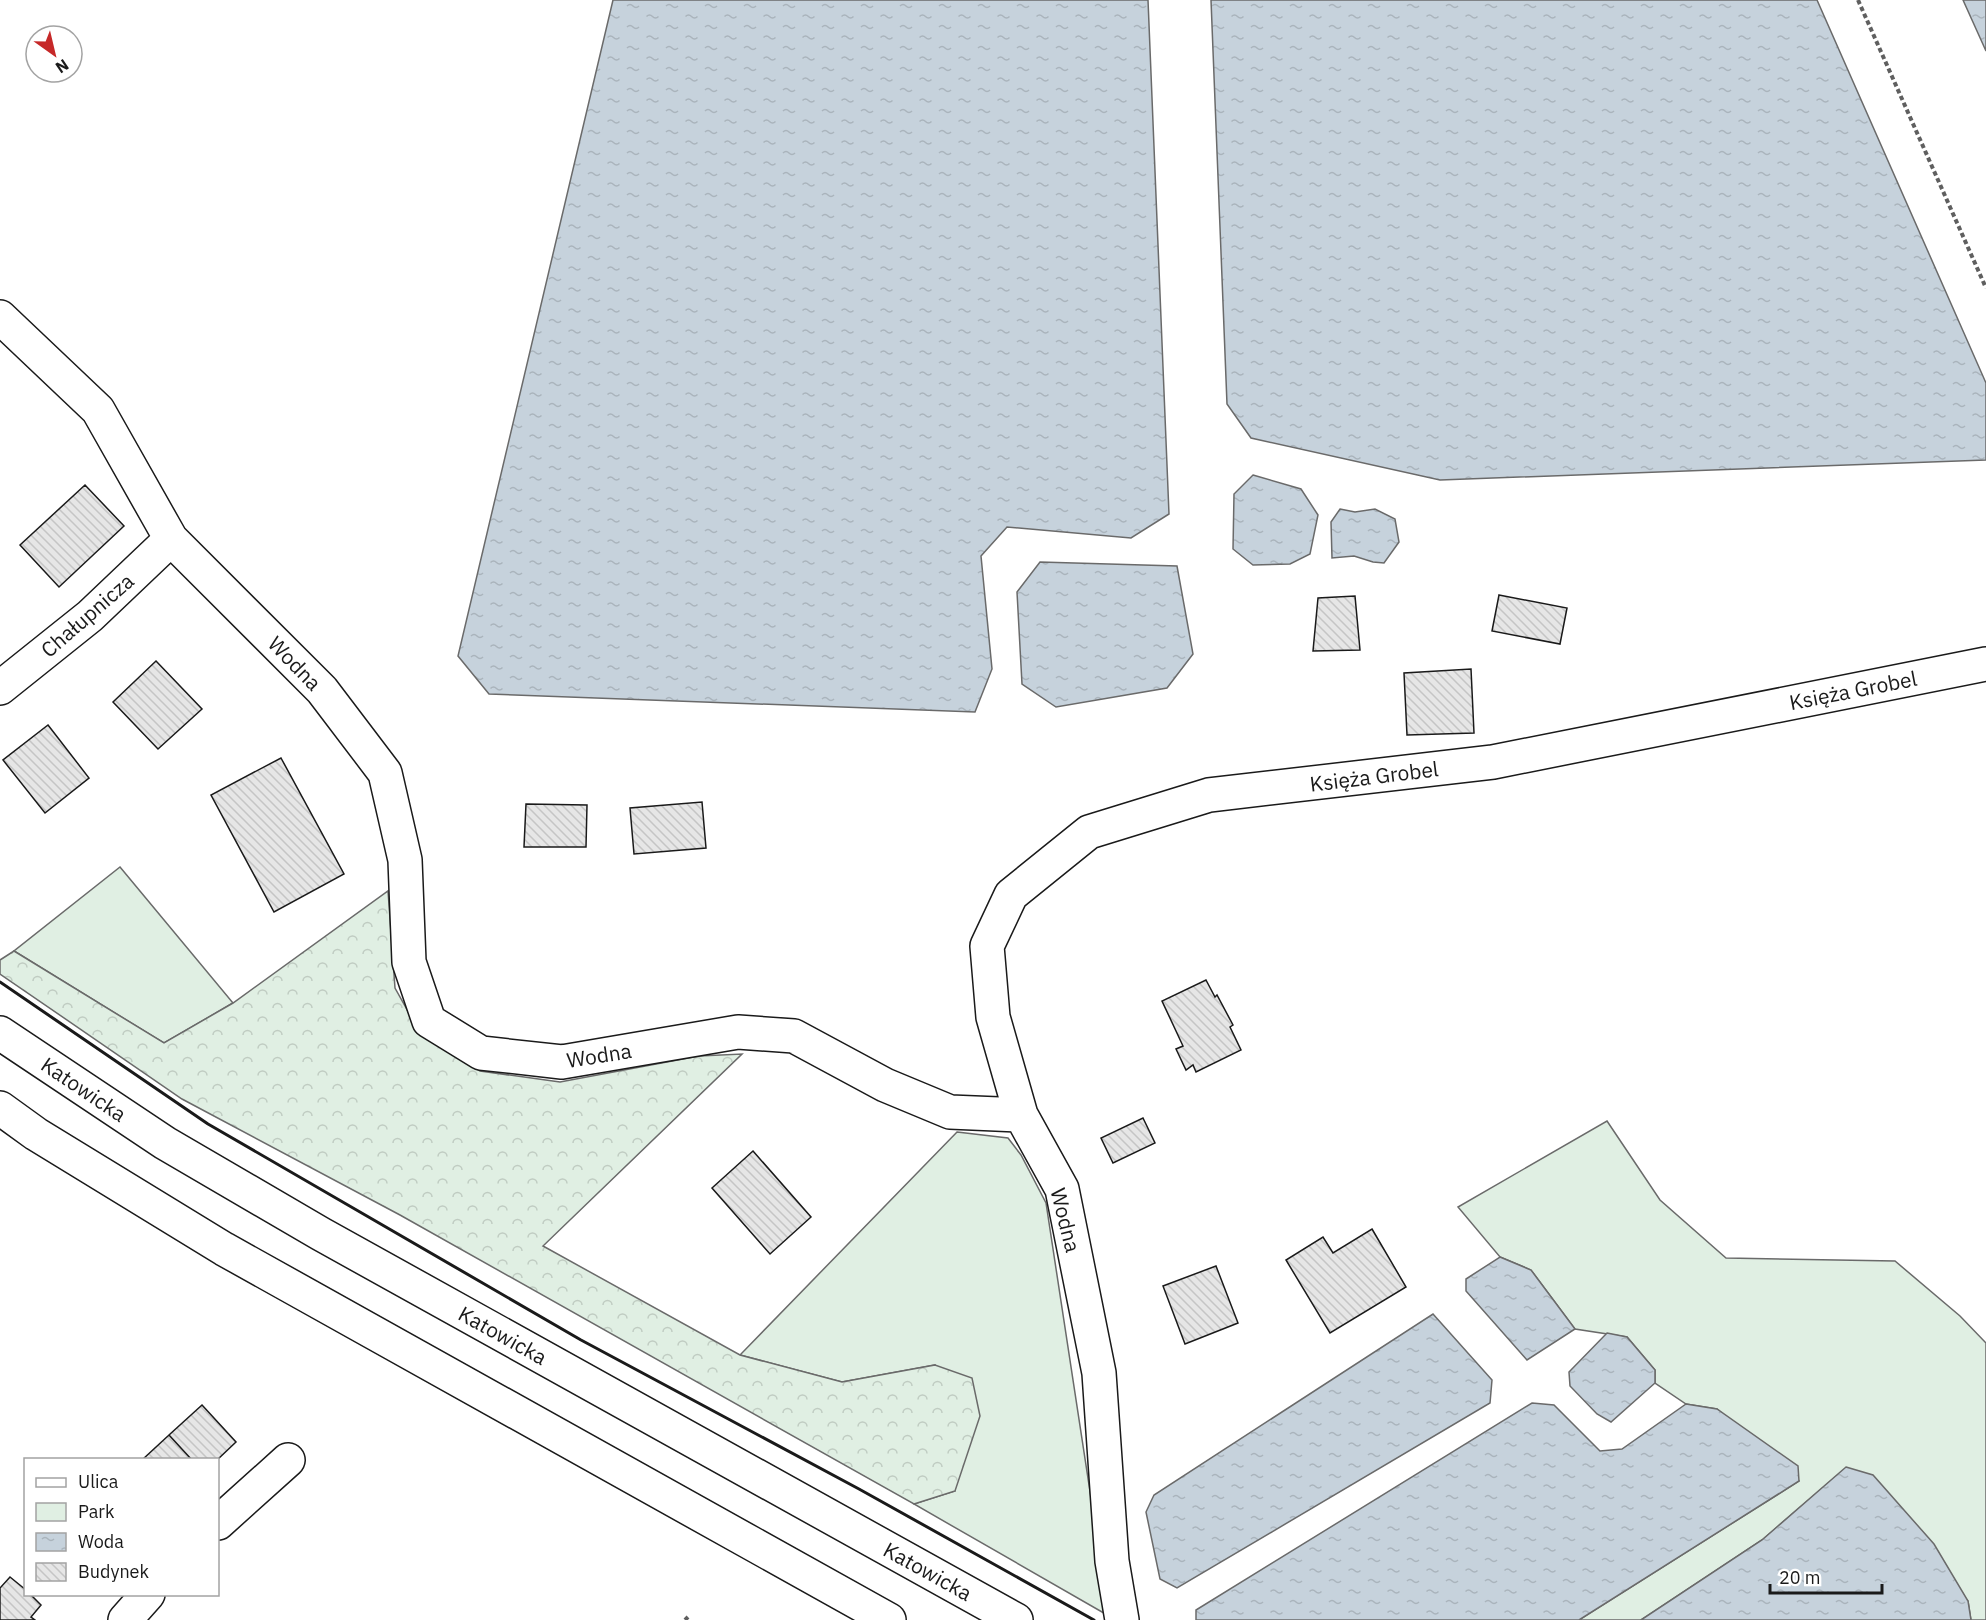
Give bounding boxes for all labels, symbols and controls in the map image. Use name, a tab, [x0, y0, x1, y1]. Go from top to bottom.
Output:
north arrow	[24, 24, 84, 84]
text: N	[52, 55, 73, 78]
street label: Chałupnicza	[34, 567, 140, 663]
street label: Wodna	[262, 630, 328, 696]
street label: Księża Grobel	[1787, 664, 1920, 716]
street label: Księża Grobel	[1308, 754, 1440, 798]
street label: Wodna	[564, 1036, 634, 1074]
street label: Katowicka	[36, 1050, 132, 1128]
street label: Wodna	[1044, 1185, 1088, 1255]
street label: Katowicka	[454, 1299, 552, 1371]
legend	[24, 1458, 219, 1596]
text: Ulica	[78, 1470, 119, 1493]
text: Park	[78, 1500, 115, 1523]
text: Woda	[78, 1530, 124, 1553]
street label: Katowicka	[879, 1535, 977, 1607]
scale bar	[1770, 1557, 1882, 1595]
text: Budynek	[78, 1560, 150, 1583]
text: 20 m	[1779, 1566, 1821, 1589]

